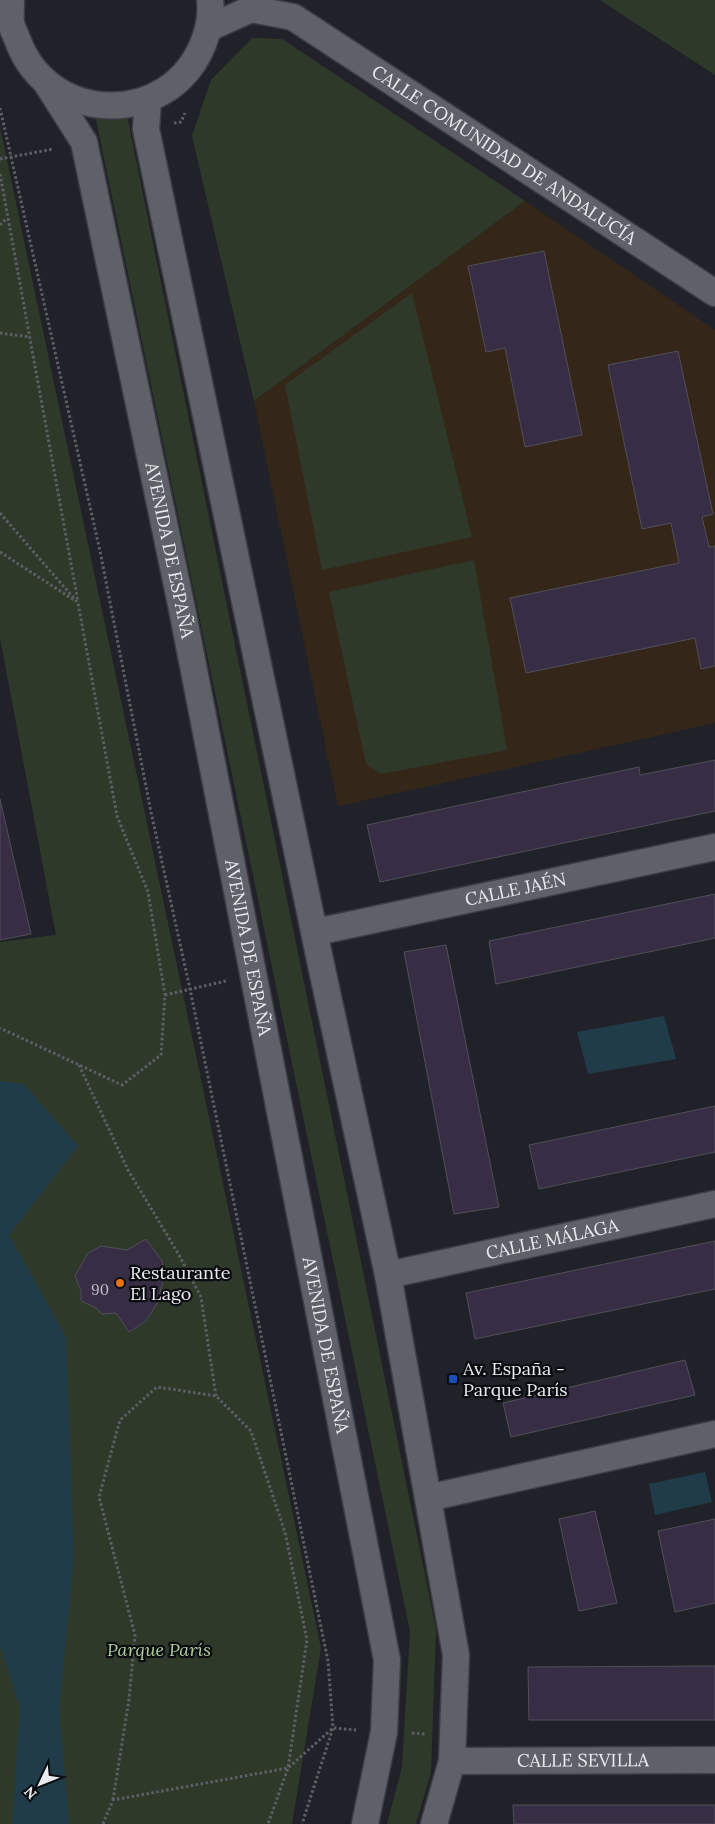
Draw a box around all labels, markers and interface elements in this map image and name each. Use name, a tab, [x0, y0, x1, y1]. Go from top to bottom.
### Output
street label: CALLE COMUNIDAD DE ANDALUCÍA	[368, 60, 642, 250]
street label: AVENIDA DE ESPAÑA	[140, 459, 200, 641]
street label: AVENIDA DE ESPAÑA	[220, 856, 277, 1039]
street label: CALLE JAÉN	[463, 867, 568, 911]
street label: CALLE MÁLAGA	[484, 1213, 621, 1264]
street label: AVENIDA DE ESPAÑA	[297, 1254, 355, 1436]
place label: Restaurante El Lago	[130, 1261, 231, 1305]
marker: Restaurante El Lago	[114, 1277, 126, 1289]
house number: 90	[91, 1280, 109, 1299]
place label: Av. España - Parque París	[462, 1357, 568, 1401]
marker: Av. España - Parque París	[447, 1373, 459, 1385]
park label: Parque París	[107, 1638, 211, 1661]
street label: CALLE SEVILLA	[517, 1748, 650, 1772]
north arrow	[15, 1759, 65, 1809]
text: N	[20, 1783, 41, 1803]

